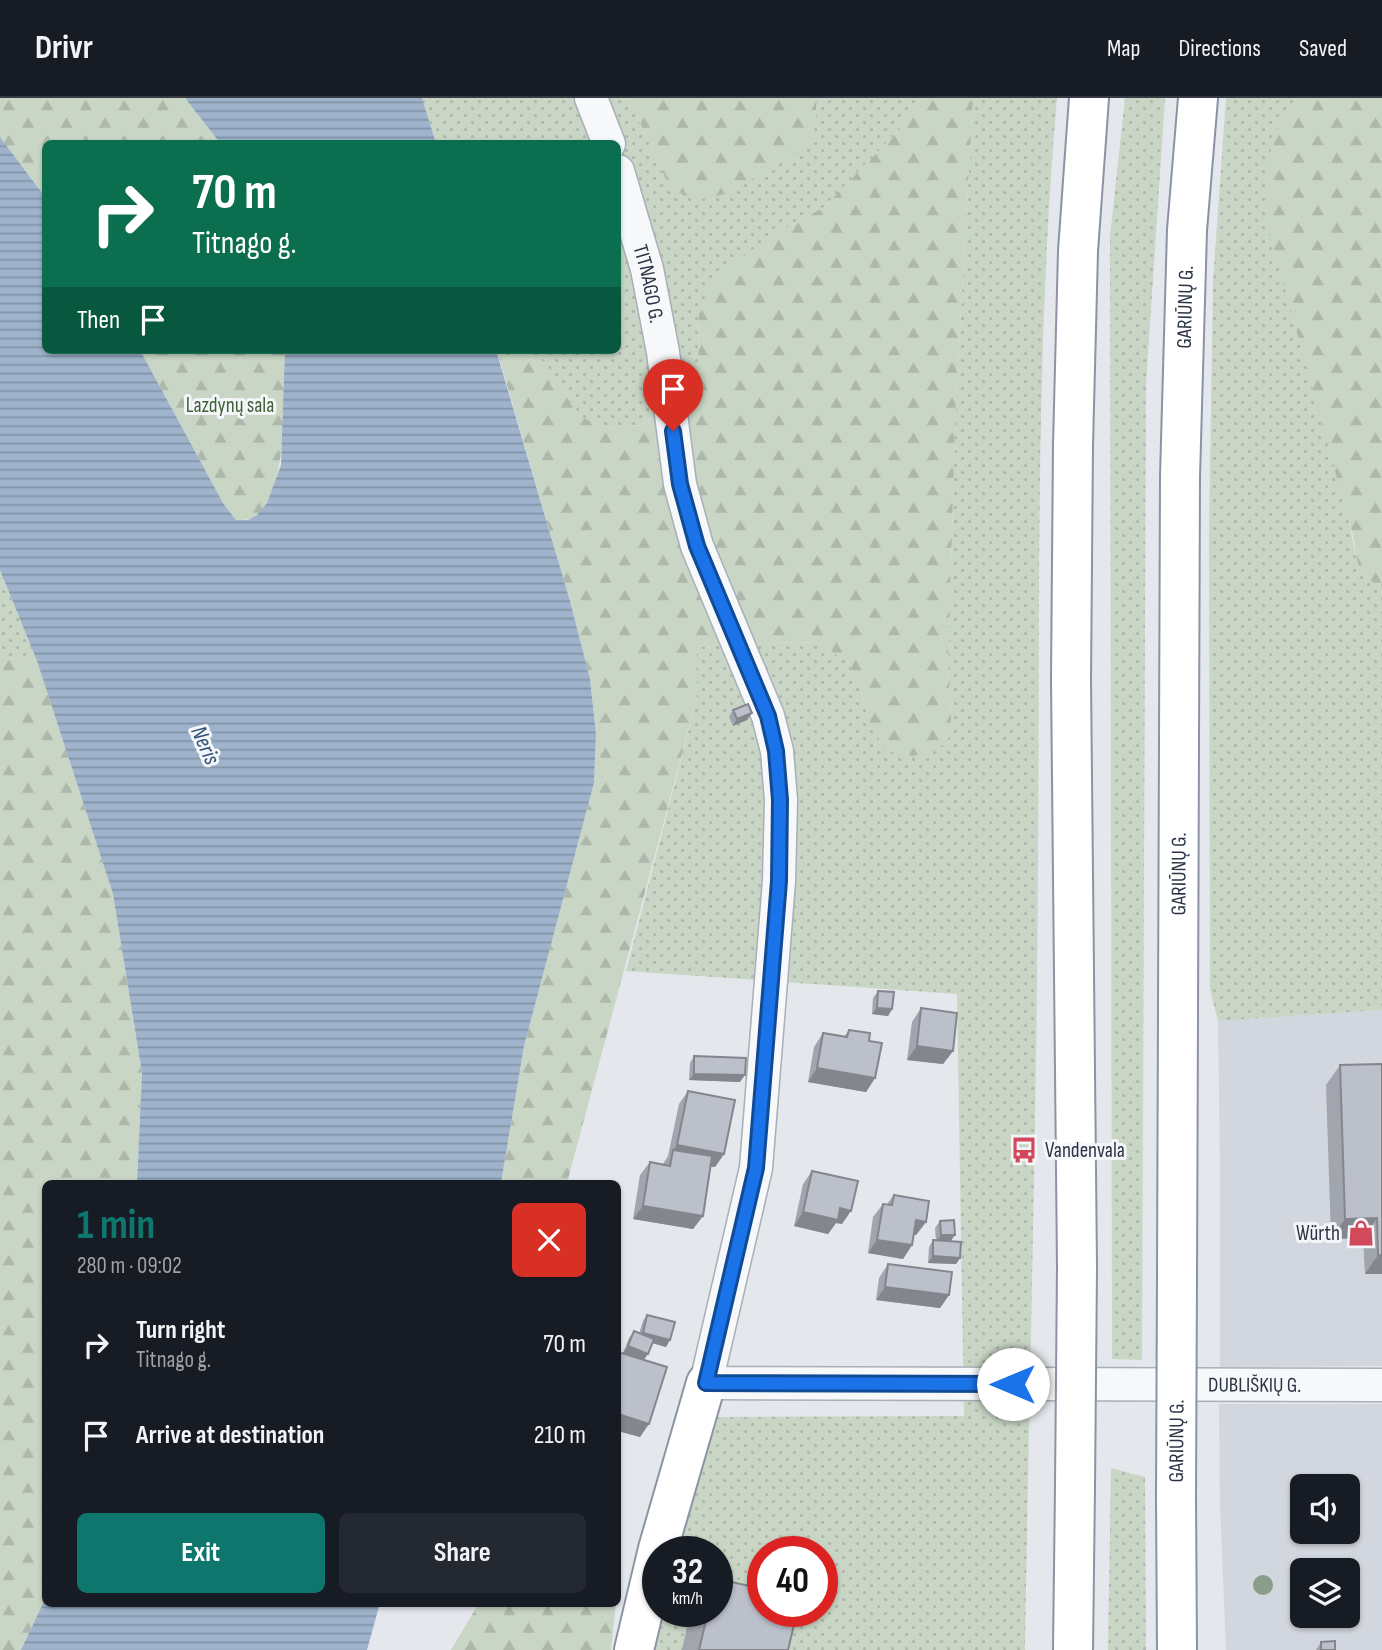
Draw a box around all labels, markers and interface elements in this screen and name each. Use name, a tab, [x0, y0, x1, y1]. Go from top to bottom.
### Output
text: Drivr	[35, 28, 93, 68]
text: Map	[1107, 34, 1140, 63]
text: Directions	[1178, 34, 1261, 63]
text: Saved	[1299, 34, 1347, 63]
text: 70 m	[192, 164, 277, 223]
icon: right	[77, 168, 168, 259]
text: Titnago g.	[192, 224, 297, 263]
street label: TITNAGO G.	[627, 242, 669, 325]
street label: GARIŪNŲ G.	[1172, 265, 1199, 349]
icon: arrive	[134, 301, 172, 339]
text: Then	[77, 305, 120, 336]
pin	[643, 359, 703, 431]
icon: arrive	[654, 370, 692, 408]
park label: Lazdynų sala	[186, 393, 274, 418]
water label: Neris	[184, 722, 226, 769]
street label: GARIŪNŲ G.	[1166, 833, 1192, 915]
bus stop icon: Vandenvala	[1009, 1135, 1039, 1165]
place label: Vandenvala	[1045, 1138, 1125, 1163]
text: 1 min	[77, 1200, 155, 1251]
button: close	[512, 1203, 586, 1277]
shop icon: Würth	[1346, 1218, 1376, 1248]
place label: Würth	[1296, 1221, 1340, 1246]
text: 280 m · 09:02	[77, 1252, 182, 1280]
text: Turn right	[136, 1315, 225, 1346]
icon: right	[77, 1326, 115, 1364]
text: 70 m	[543, 1329, 586, 1360]
text: Titnago g.	[136, 1346, 211, 1374]
position arrow	[976, 1347, 1050, 1421]
street label: DUBLIŠKIŲ G.	[1208, 1372, 1301, 1398]
street label: GARIŪNŲ G.	[1164, 1400, 1189, 1482]
icon: arrive	[77, 1417, 115, 1455]
text: Arrive at destination	[136, 1420, 324, 1451]
text: 210 m	[534, 1420, 586, 1451]
map controls	[1290, 1474, 1360, 1628]
button: sound	[1290, 1474, 1360, 1544]
button: Exit	[77, 1513, 325, 1593]
button: Share	[339, 1513, 586, 1593]
speed limit sign: 40	[747, 1536, 838, 1627]
text: 32	[672, 1551, 703, 1594]
button: layers	[1290, 1558, 1360, 1628]
text: km/h	[672, 1588, 703, 1609]

